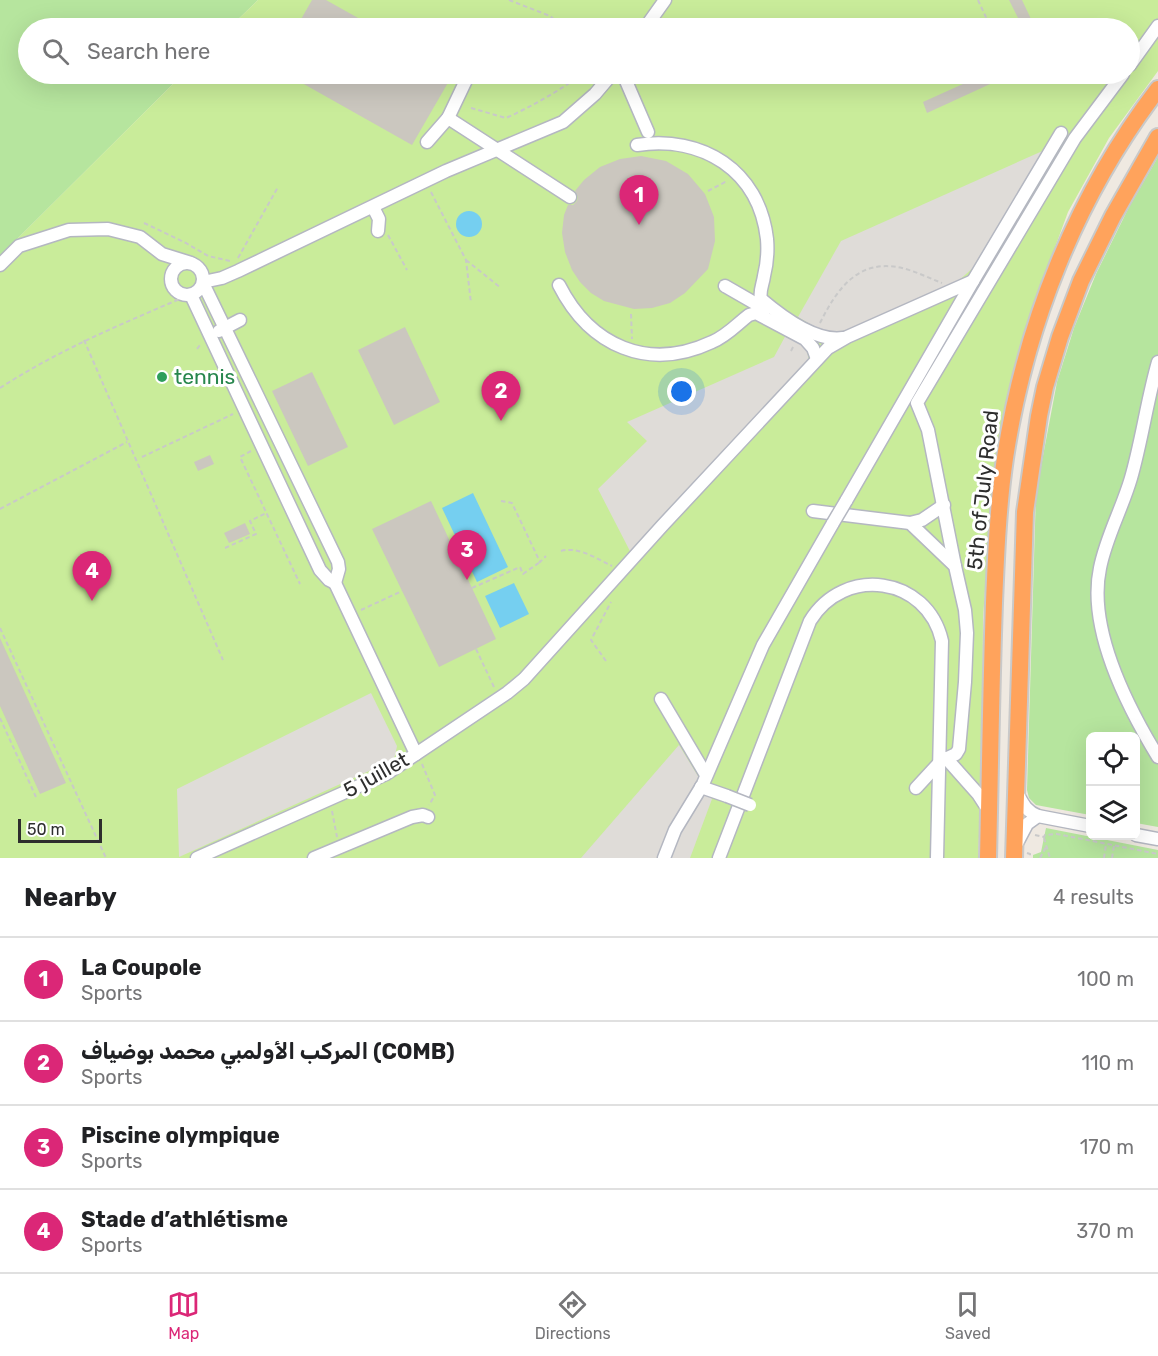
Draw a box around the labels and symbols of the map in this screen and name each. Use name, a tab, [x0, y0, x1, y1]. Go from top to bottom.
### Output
pin: 1	[620, 176, 658, 225]
place label: tennis	[174, 364, 235, 389]
marker: tennis	[155, 370, 169, 384]
pin: 2	[482, 372, 520, 421]
your location	[667, 377, 696, 406]
street label: 5th of July Road	[962, 409, 1003, 571]
pin: 3	[448, 530, 486, 580]
pin: 4	[72, 552, 112, 601]
street label: 5 juillet	[339, 746, 413, 803]
scale bar	[18, 816, 102, 844]

